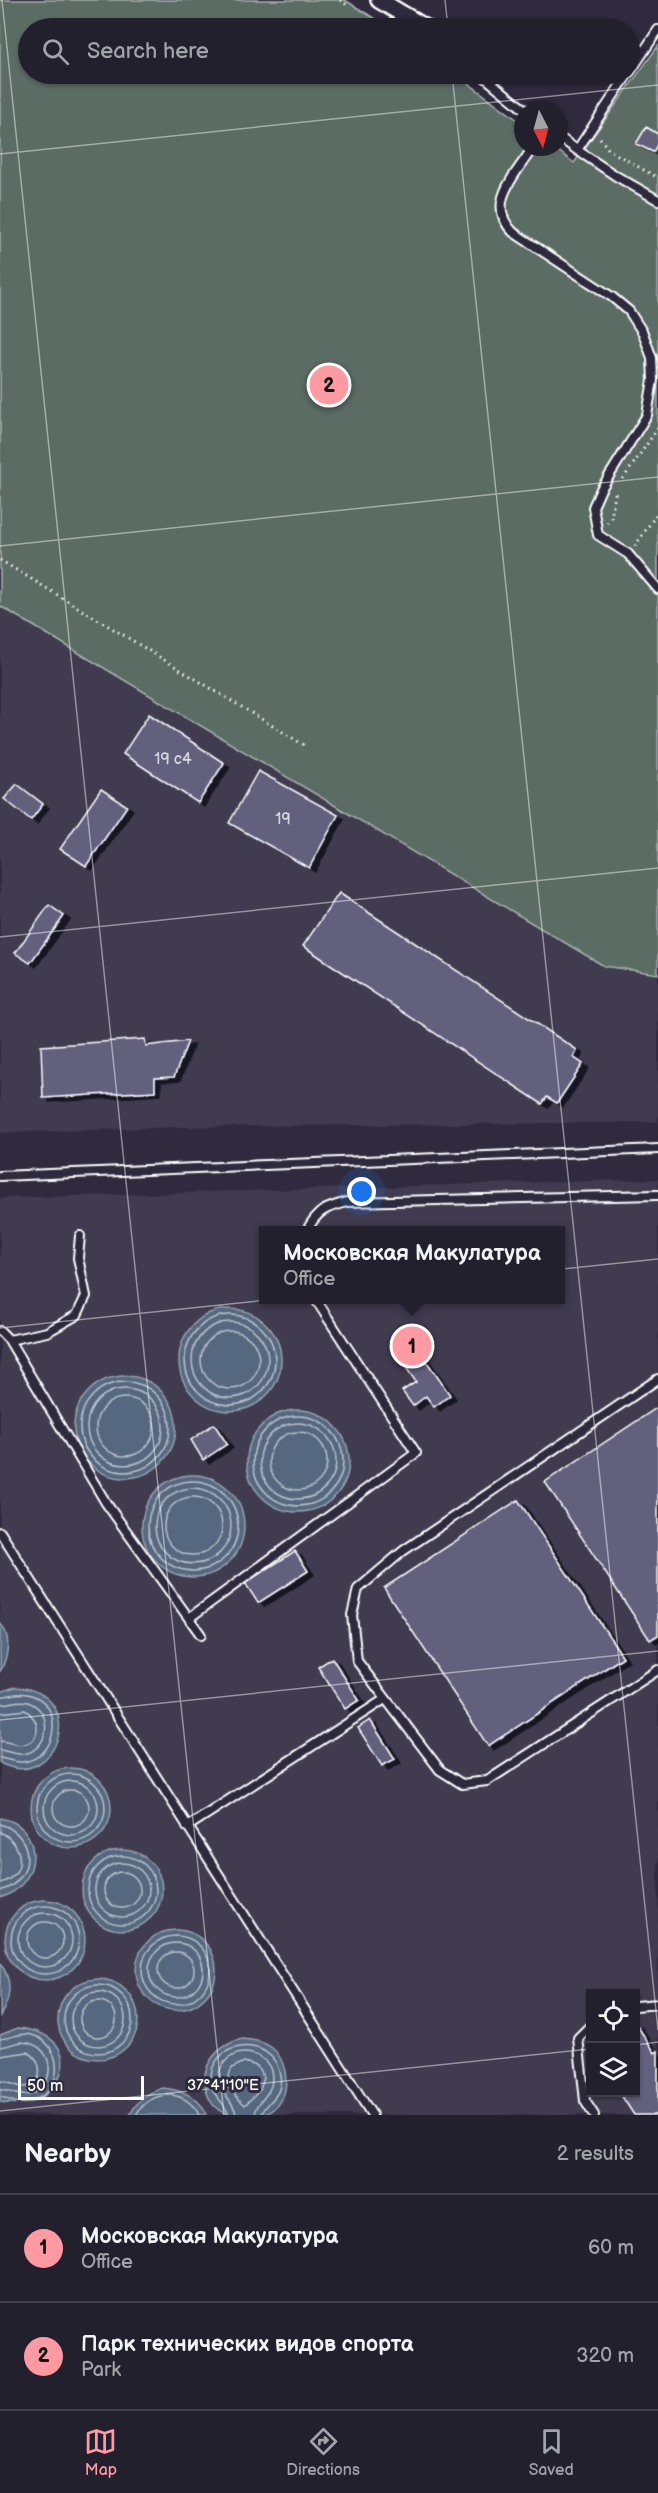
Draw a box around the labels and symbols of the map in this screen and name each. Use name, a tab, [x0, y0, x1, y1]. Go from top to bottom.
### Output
north arrow	[514, 102, 568, 156]
pin: 2	[310, 362, 348, 408]
house number: 19 с4	[154, 750, 192, 769]
house number: 19	[275, 810, 291, 829]
your location	[347, 1177, 376, 1206]
pin: 1	[392, 1324, 432, 1368]
scale bar	[18, 2073, 144, 2100]
text: 37°41'10"E	[187, 2076, 259, 2095]

